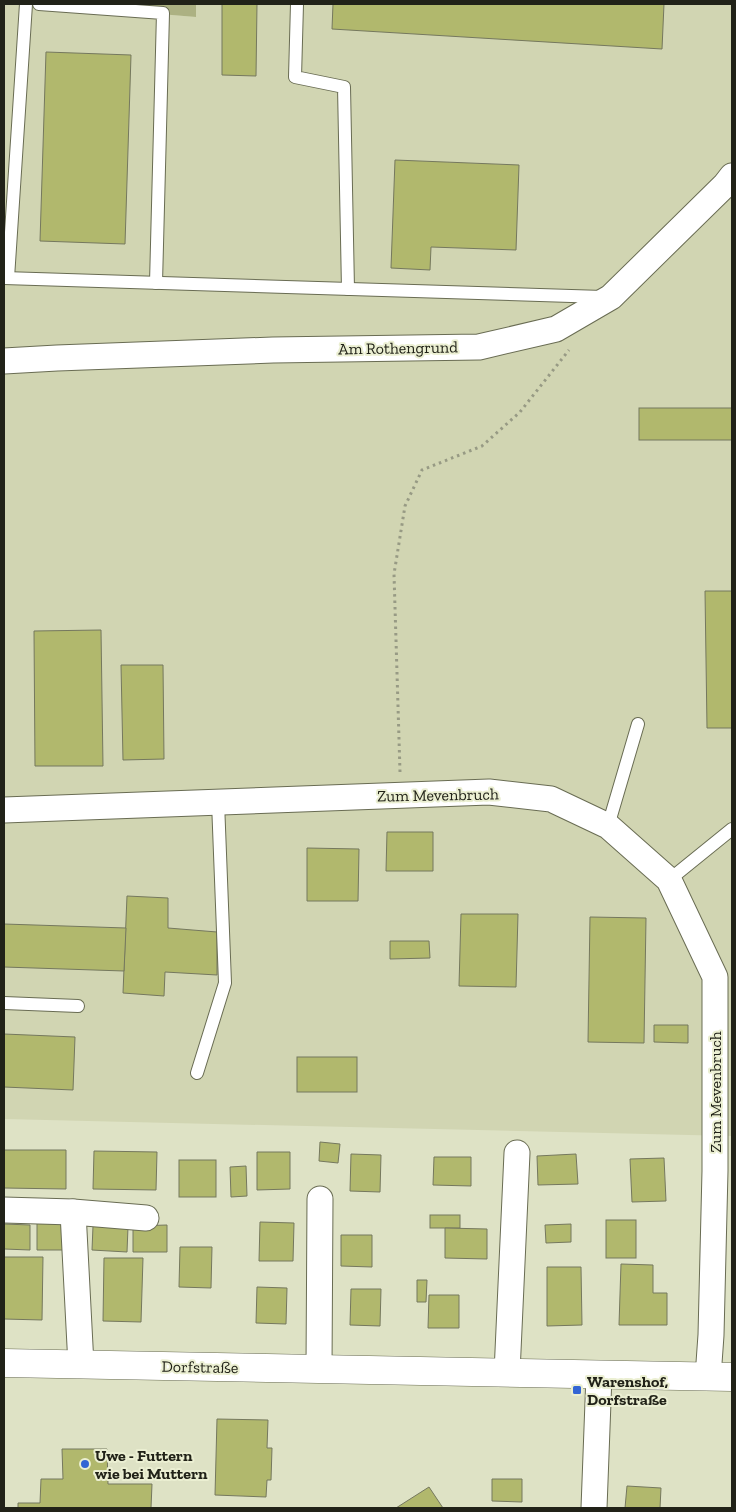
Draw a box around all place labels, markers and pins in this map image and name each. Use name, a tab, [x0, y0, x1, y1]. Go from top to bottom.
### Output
place label: Warenshof, Dorfstraße	[587, 1372, 669, 1409]
marker: Warenshof, Dorfstraße	[571, 1384, 583, 1396]
place label: Uwe - Futtern wie bei Muttern	[95, 1446, 208, 1483]
marker: Uwe - Futtern wie bei Muttern	[79, 1458, 91, 1470]

